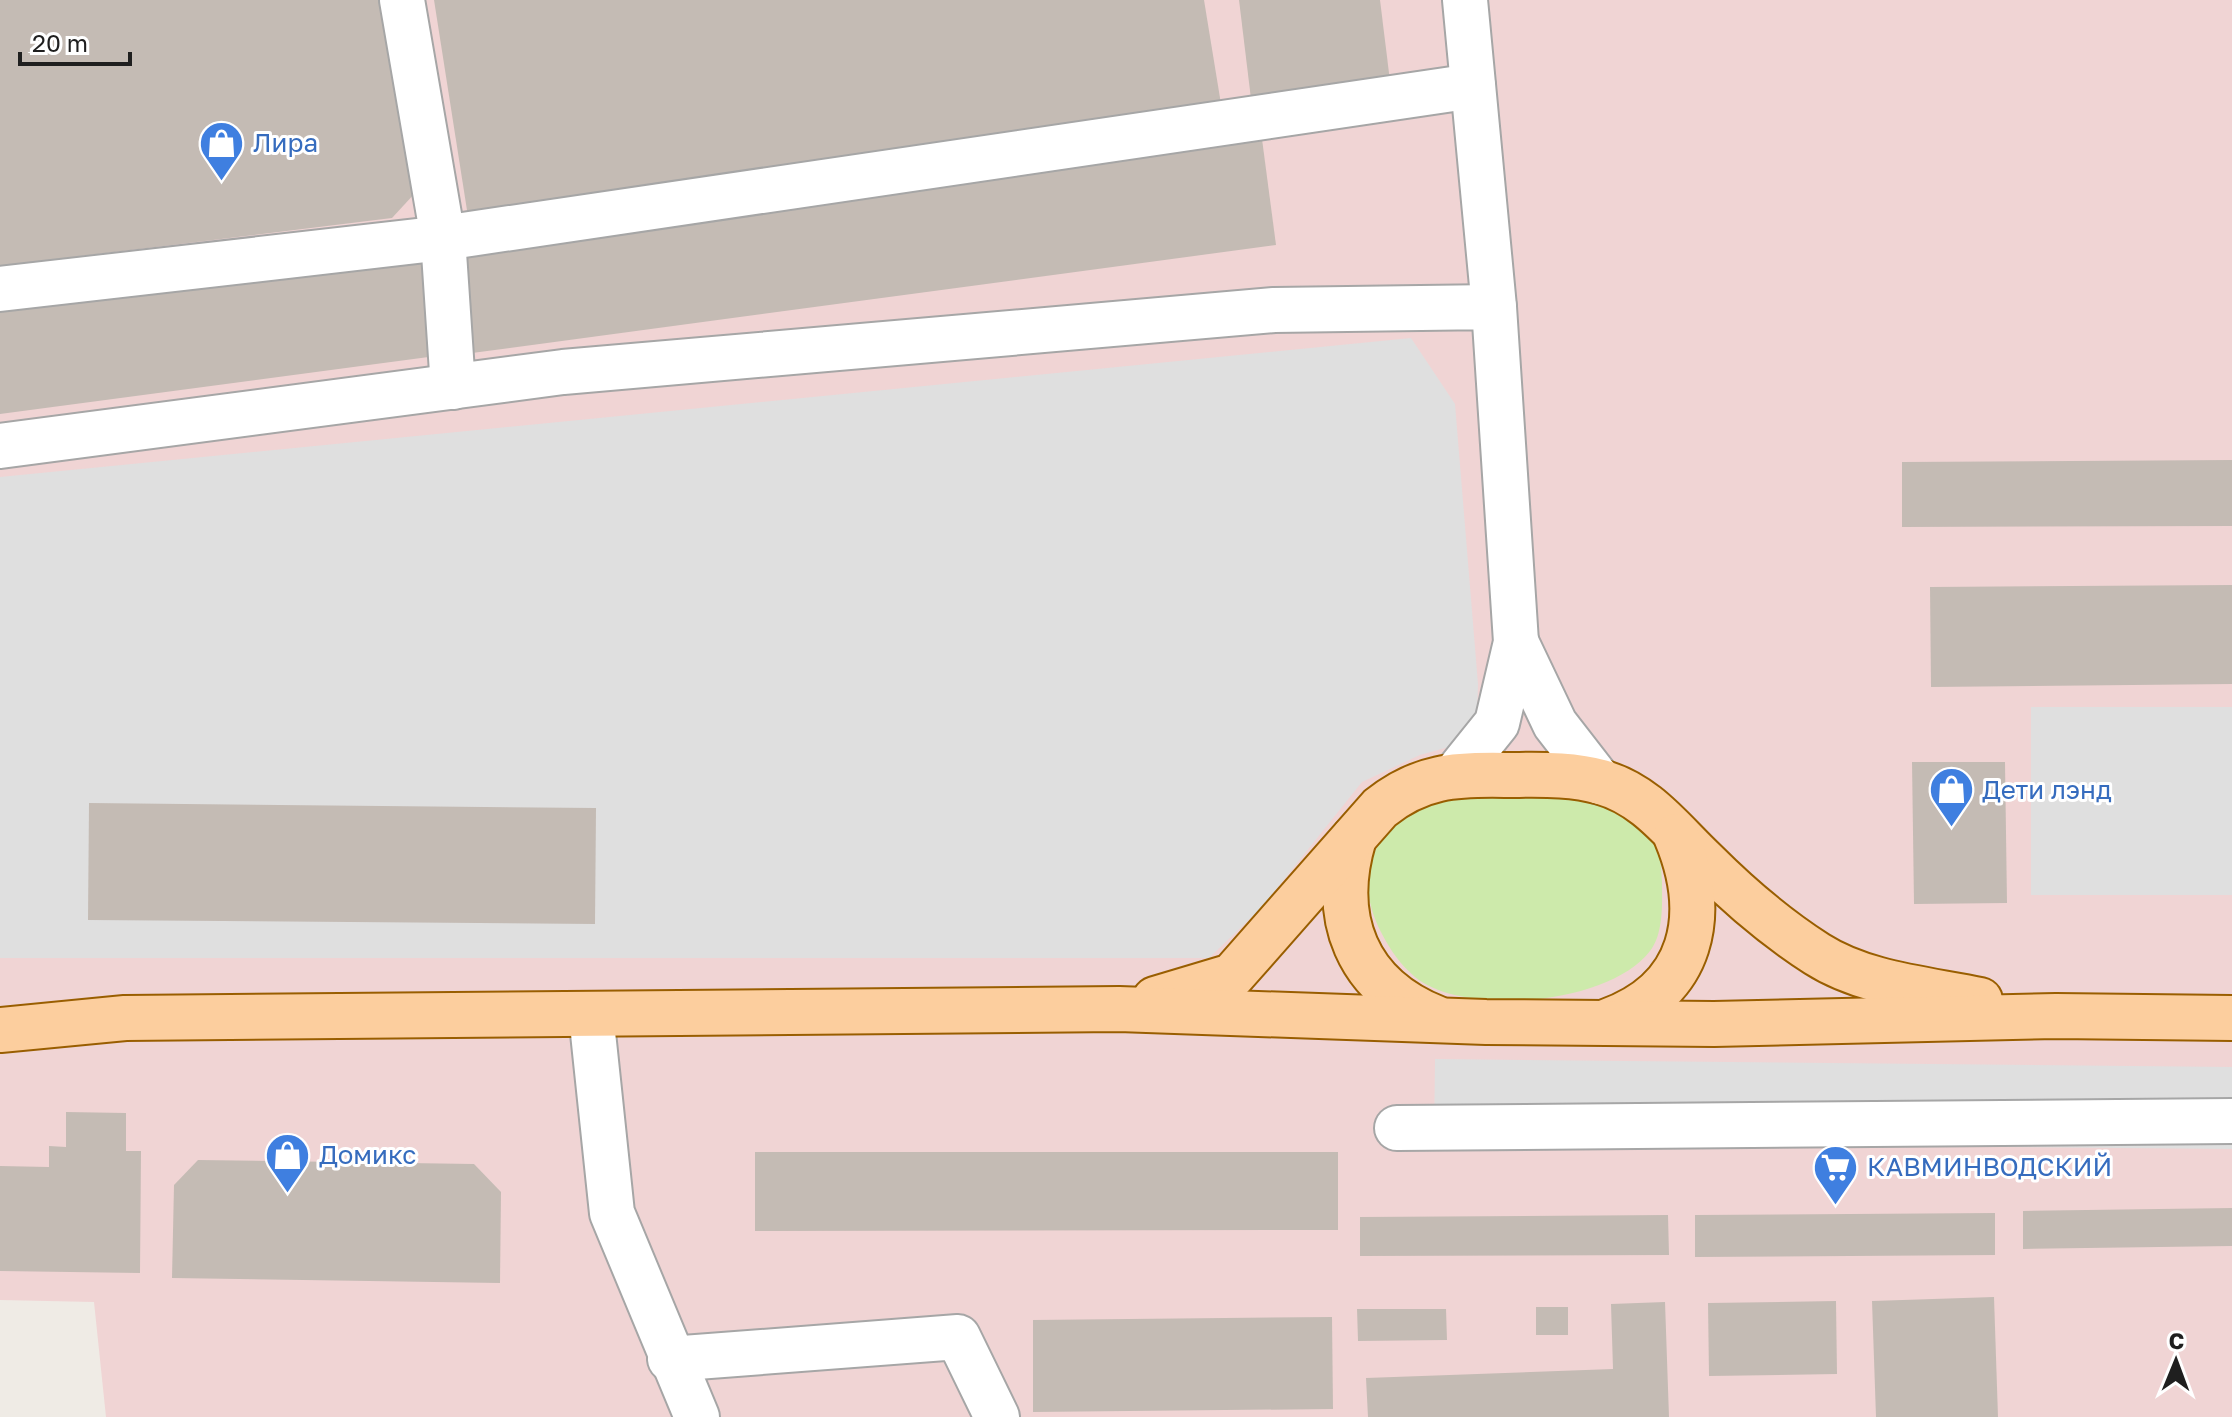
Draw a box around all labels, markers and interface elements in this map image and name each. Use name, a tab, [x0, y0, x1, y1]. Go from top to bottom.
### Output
scale bar	[20, 16, 130, 66]
text: 20 m	[32, 28, 88, 57]
shop icon: Лира	[198, 119, 246, 182]
place label: Лира	[253, 127, 318, 158]
shop icon: Дети лэнд	[1927, 766, 1975, 829]
place label: Дети лэнд	[1982, 774, 2112, 805]
shop icon: Домикс	[264, 1131, 312, 1194]
place label: Домикс	[319, 1139, 417, 1170]
supermarket icon: КАВМИНВОДСКИЙ	[1812, 1143, 1860, 1206]
place label: КАВМИНВОДСКИЙ	[1867, 1151, 2112, 1182]
north arrow	[2136, 1321, 2216, 1401]
text: С	[2168, 1327, 2184, 1354]

